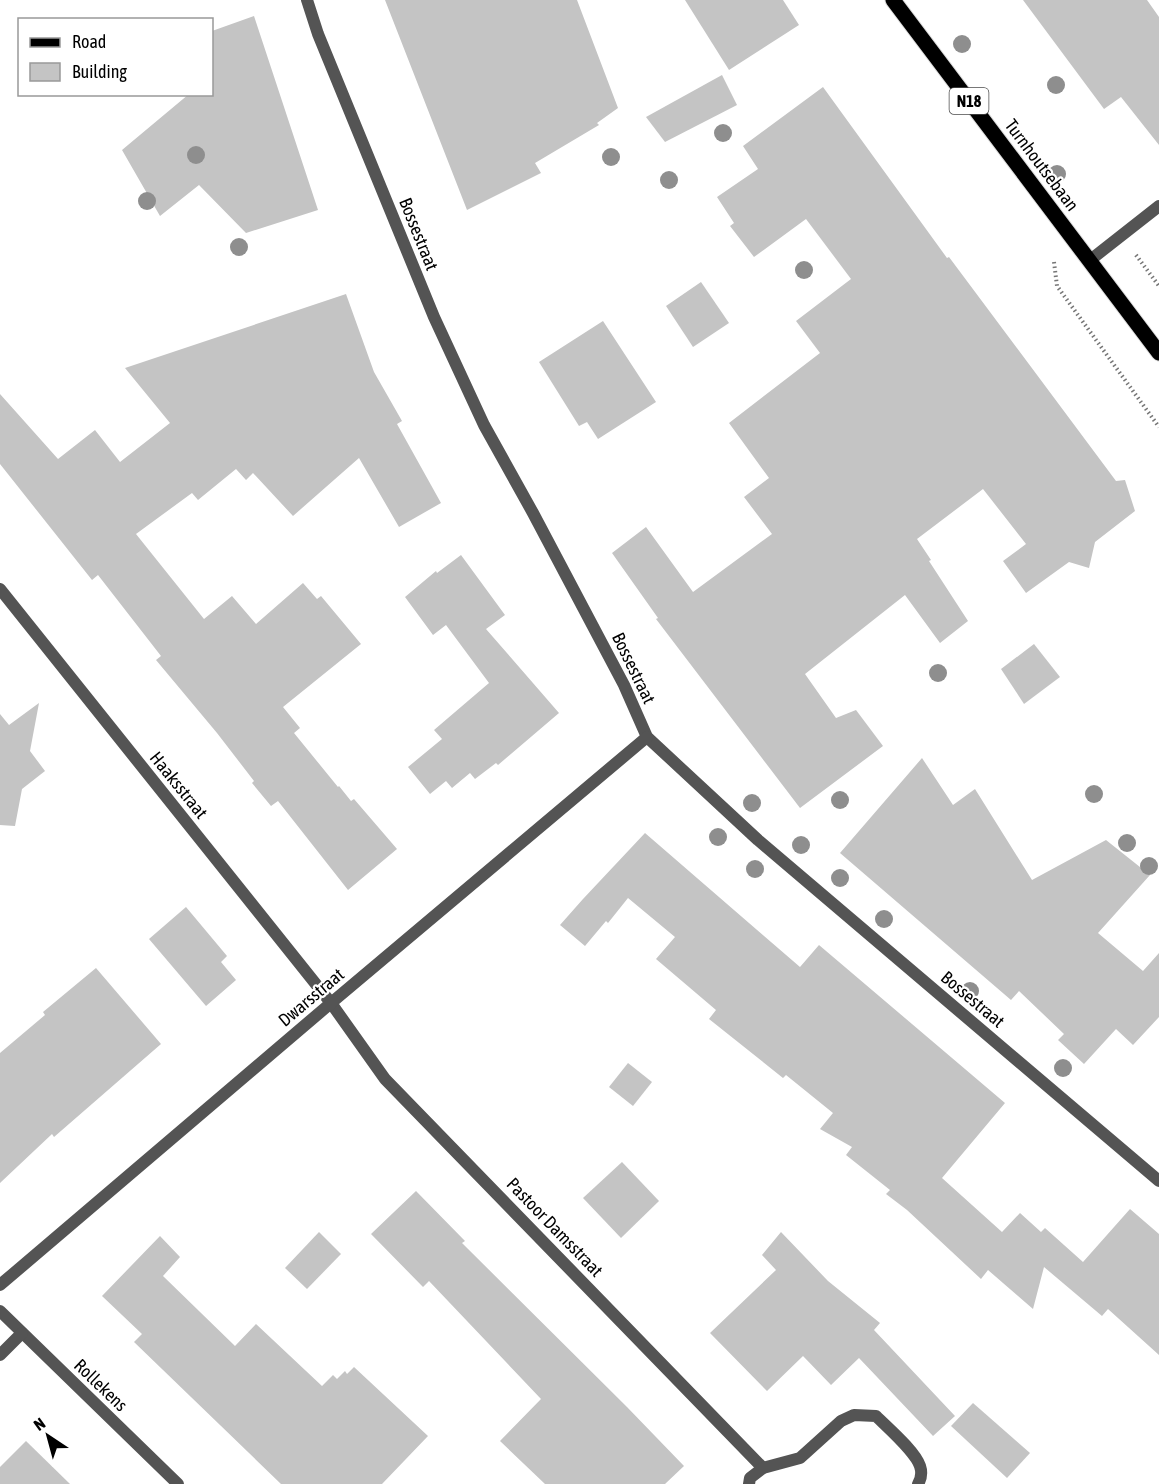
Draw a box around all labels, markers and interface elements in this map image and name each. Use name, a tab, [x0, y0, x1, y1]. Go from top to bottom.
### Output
legend	[18, 18, 213, 96]
text: Road	[72, 31, 106, 52]
text: Building	[72, 61, 127, 82]
road number: N18	[950, 88, 988, 114]
street label: Turnhoutsebaan	[1001, 115, 1083, 215]
street label: Bossestraat	[395, 195, 443, 273]
street label: Bossestraat	[608, 629, 660, 707]
street label: Haaksstraat	[146, 747, 212, 823]
street label: Dwarsstraat	[274, 964, 348, 1030]
street label: Bossestraat	[937, 966, 1009, 1032]
street label: Pastoor Damsstraat	[503, 1173, 607, 1281]
street label: Rollekens	[70, 1355, 132, 1415]
north arrow	[18, 1406, 78, 1466]
text: N	[30, 1414, 48, 1434]

